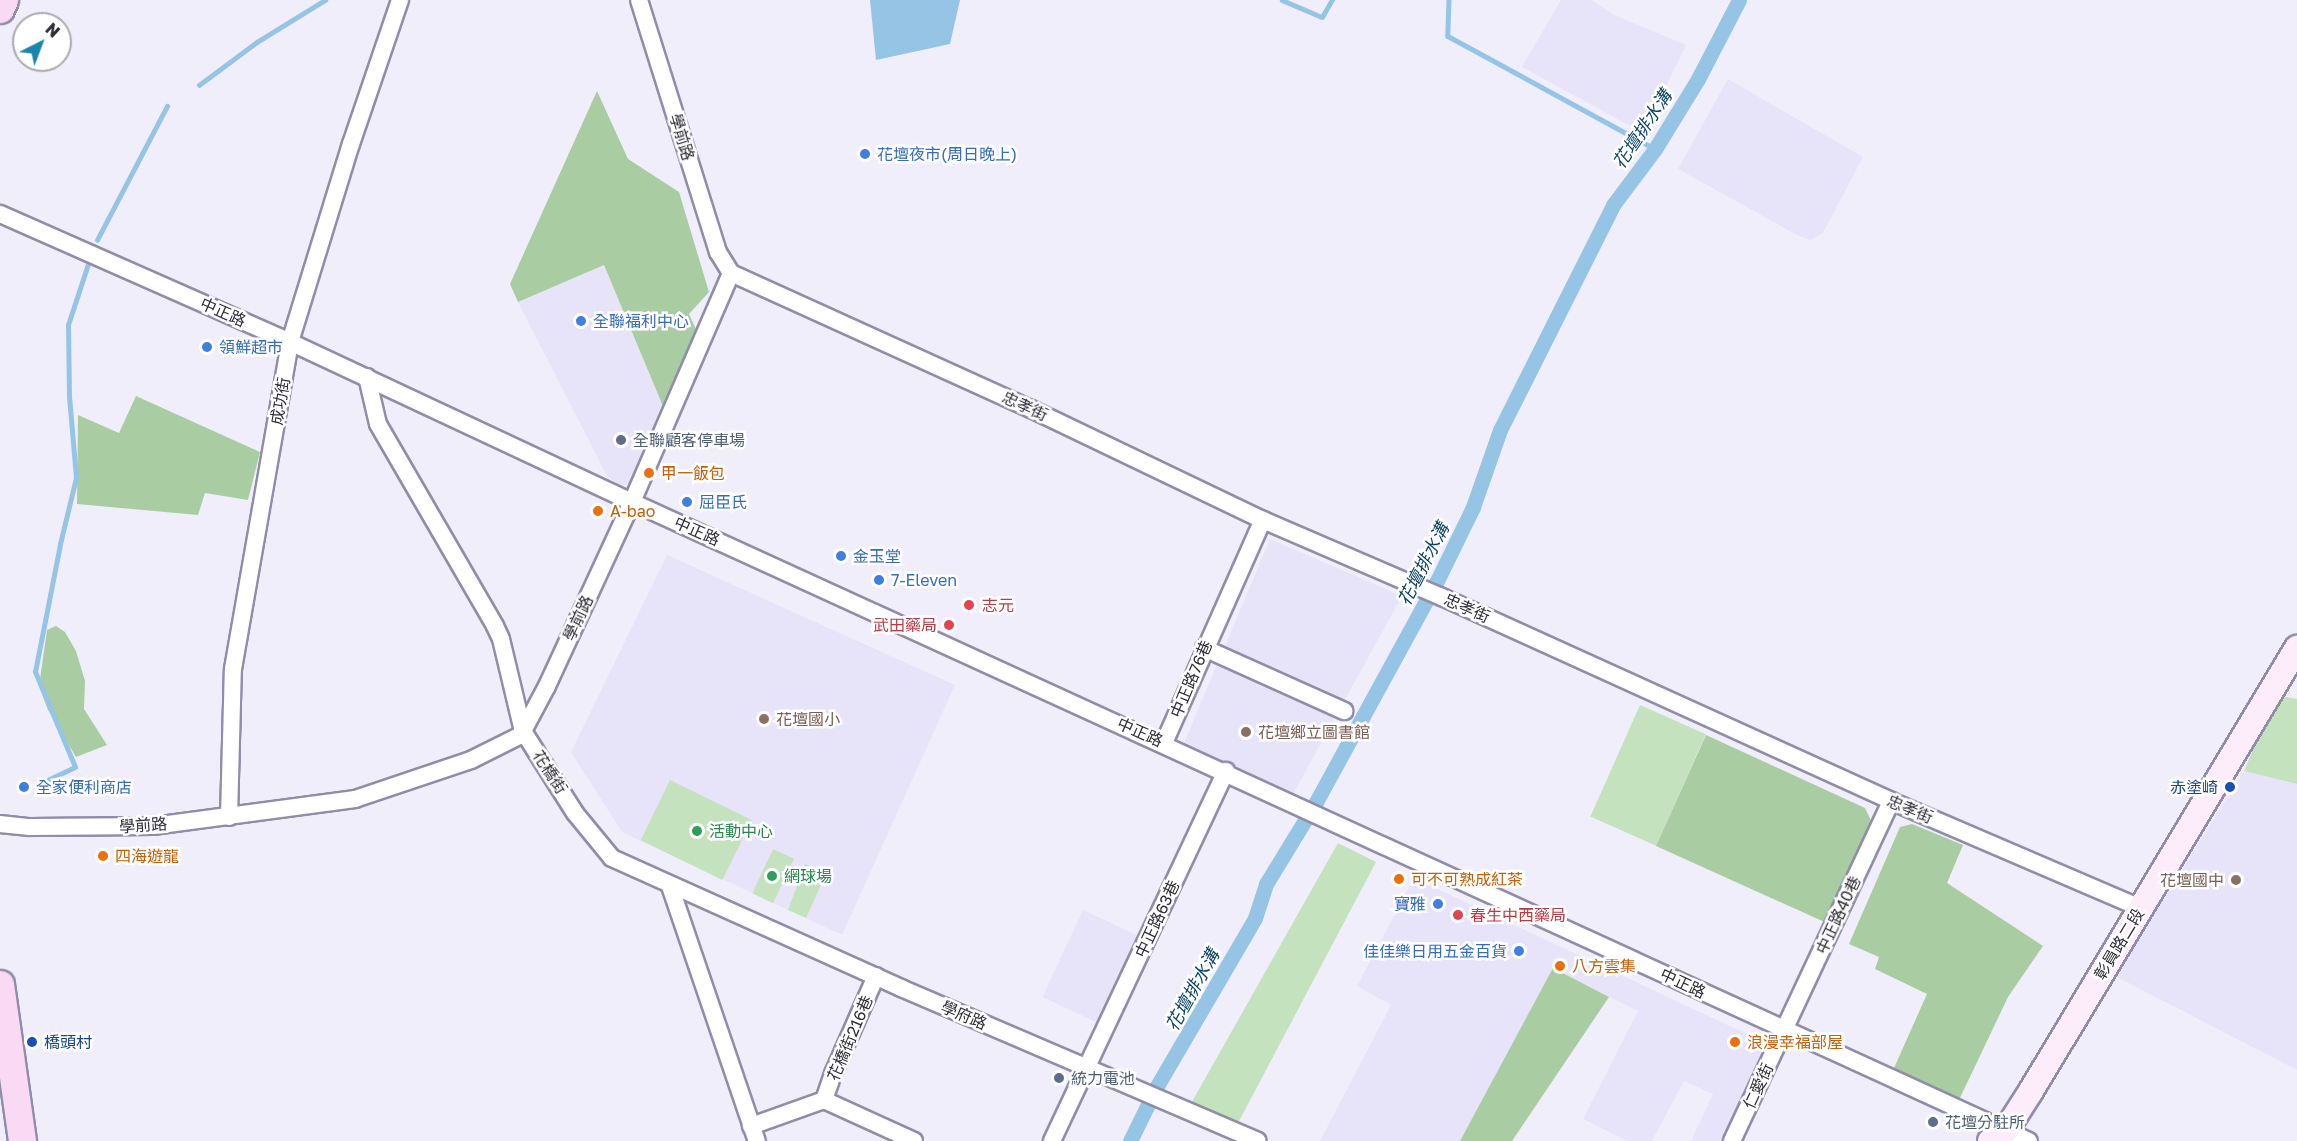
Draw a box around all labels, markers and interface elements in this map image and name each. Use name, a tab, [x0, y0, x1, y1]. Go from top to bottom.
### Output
north arrow	[12, 12, 72, 72]
text: N	[41, 19, 64, 42]
water label: 花壇排水溝	[1608, 86, 1676, 172]
street label: 學前路	[666, 111, 698, 163]
place label: 花壇夜市(周日晚上)	[877, 144, 1017, 164]
marker: 花壇夜市(周日晚上)	[858, 147, 872, 161]
street label: 中正路	[197, 293, 249, 331]
place label: 全聯福利中心	[593, 311, 689, 331]
marker: 全聯福利中心	[574, 314, 588, 328]
place label: 領鮮超市	[219, 337, 283, 357]
marker: 領鮮超市	[200, 340, 214, 354]
street label: 成功街	[266, 376, 294, 426]
street label: 忠孝街	[999, 387, 1051, 425]
place label: 全聯顧客停車場	[633, 430, 745, 450]
marker: 全聯顧客停車場	[614, 433, 628, 447]
place label: 甲一飯包	[661, 463, 725, 483]
marker: 甲一飯包	[642, 466, 656, 480]
place label: 屈臣氏	[699, 492, 747, 512]
marker: 屈臣氏	[680, 495, 694, 509]
place label: A-bao	[610, 501, 655, 521]
marker: A-bao	[591, 504, 605, 518]
street label: 中正路	[671, 512, 723, 550]
water label: 花壇排水溝	[1393, 519, 1453, 609]
place label: 金玉堂	[853, 546, 901, 566]
marker: 金玉堂	[834, 549, 848, 563]
place label: 7-Eleven	[891, 570, 957, 590]
marker: 7-Eleven	[872, 573, 886, 587]
street label: 忠孝街	[1441, 589, 1493, 627]
street label: 學前路	[559, 592, 597, 644]
place label: 志元	[982, 595, 1014, 615]
marker: 志元	[960, 596, 978, 614]
place label: 武田藥局	[873, 615, 937, 635]
marker: 武田藥局	[942, 618, 956, 632]
street label: 中正路76巷	[1166, 637, 1216, 721]
place label: 花壇國小	[776, 709, 840, 729]
marker: 花壇國小	[757, 712, 771, 726]
street label: 中正路	[1114, 713, 1166, 751]
place label: 花壇鄉立圖書館	[1258, 722, 1370, 742]
marker: 花壇鄉立圖書館	[1239, 725, 1253, 739]
street label: 花橋街	[529, 747, 571, 797]
place label: 全家便利商店	[36, 777, 132, 797]
place label: 赤塗崎	[2170, 777, 2218, 797]
marker: 全家便利商店	[17, 780, 31, 794]
marker: 赤塗崎	[2223, 780, 2237, 794]
street label: 忠孝街	[1884, 791, 1936, 827]
street label: 學前路	[118, 814, 168, 836]
place label: 活動中心	[709, 821, 773, 841]
marker: 活動中心	[690, 824, 704, 838]
place label: 四海遊龍	[115, 846, 179, 866]
marker: 四海遊龍	[96, 849, 110, 863]
place label: 網球場	[784, 866, 832, 886]
marker: 網球場	[765, 869, 779, 883]
place label: 可不可熟成紅茶	[1411, 869, 1523, 889]
place label: 花壇國中	[2160, 870, 2224, 890]
marker: 可不可熟成紅茶	[1392, 872, 1406, 886]
street label: 中正路40巷	[1812, 873, 1864, 957]
marker: 花壇國中	[2229, 873, 2243, 887]
street label: 中正路63巷	[1131, 877, 1183, 961]
place label: 寶雅	[1394, 894, 1426, 914]
marker: 寶雅	[1431, 897, 1445, 911]
place label: 春生中西藥局	[1470, 905, 1566, 925]
street label: 彰員路二段	[2090, 905, 2148, 983]
marker: 春生中西藥局	[1451, 908, 1465, 922]
place label: 佳佳樂日用五金百貨	[1363, 941, 1507, 961]
marker: 佳佳樂日用五金百貨	[1512, 944, 1526, 958]
water label: 花壇排水溝	[1161, 945, 1223, 1035]
place label: 八方雲集	[1572, 956, 1636, 976]
marker: 八方雲集	[1553, 959, 1567, 973]
street label: 中正路	[1657, 964, 1709, 1002]
street label: 花橋街216巷	[823, 992, 877, 1084]
street label: 學府路	[938, 997, 990, 1033]
place label: 橋頭村	[44, 1032, 92, 1052]
place label: 浪漫幸福部屋	[1747, 1032, 1843, 1052]
marker: 橋頭村	[25, 1035, 39, 1049]
marker: 浪漫幸福部屋	[1728, 1035, 1742, 1049]
street label: 仁愛街	[1739, 1060, 1777, 1112]
place label: 統力電池	[1071, 1068, 1135, 1088]
marker: 統力電池	[1052, 1071, 1066, 1085]
place label: 花壇分駐所	[1945, 1112, 2025, 1132]
marker: 花壇分駐所	[1926, 1115, 1940, 1129]

